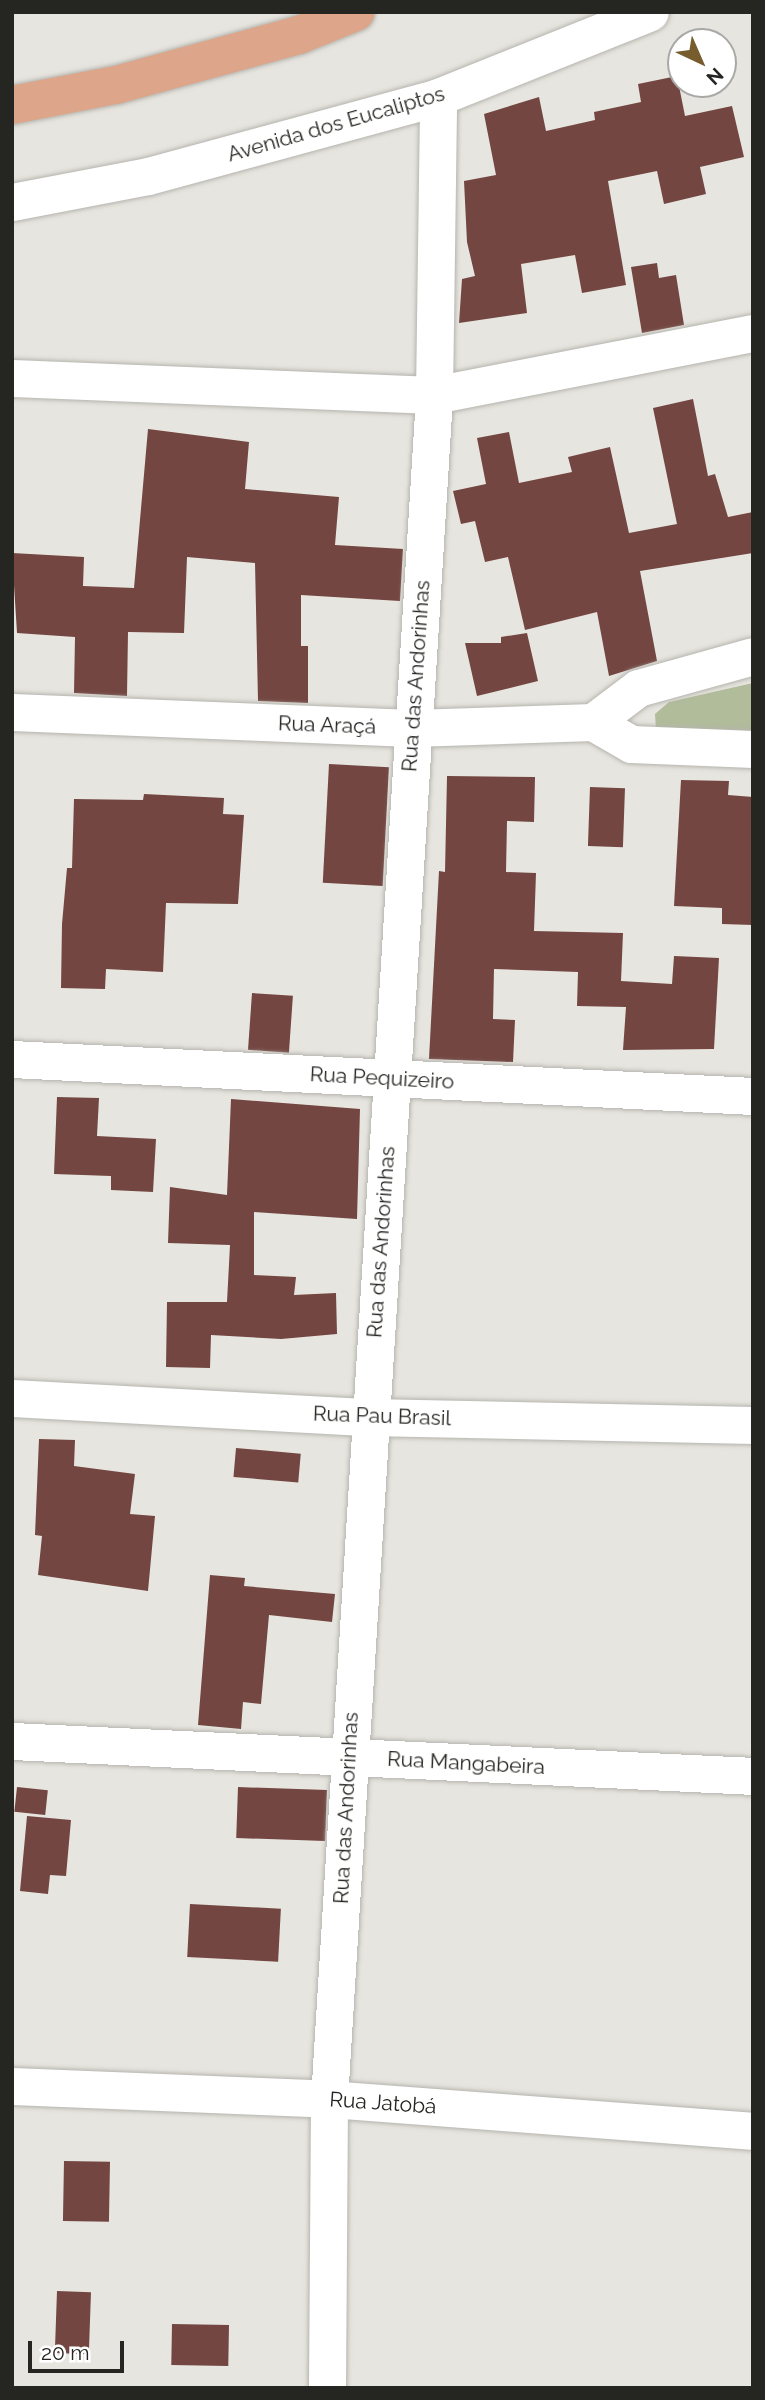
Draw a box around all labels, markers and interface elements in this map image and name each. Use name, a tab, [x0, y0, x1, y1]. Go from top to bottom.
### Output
north arrow	[667, 28, 737, 98]
text: N	[702, 64, 728, 90]
street label: Avenida dos Eucaliptos	[224, 81, 448, 167]
street label: Rua das Andorinhas	[397, 579, 435, 773]
street label: Rua Araçá	[277, 711, 377, 739]
street label: Rua Pequizeiro	[309, 1062, 455, 1094]
street label: Rua das Andorinhas	[362, 1145, 400, 1339]
street label: Rua Pau Brasil	[312, 1401, 452, 1431]
street label: Rua das Andorinhas	[328, 1711, 364, 1905]
street label: Rua Mangabeira	[387, 1746, 545, 1780]
street label: Rua Jatobá	[328, 2087, 438, 2119]
scale bar	[32, 2326, 128, 2370]
text: 20 m	[41, 2340, 89, 2365]

